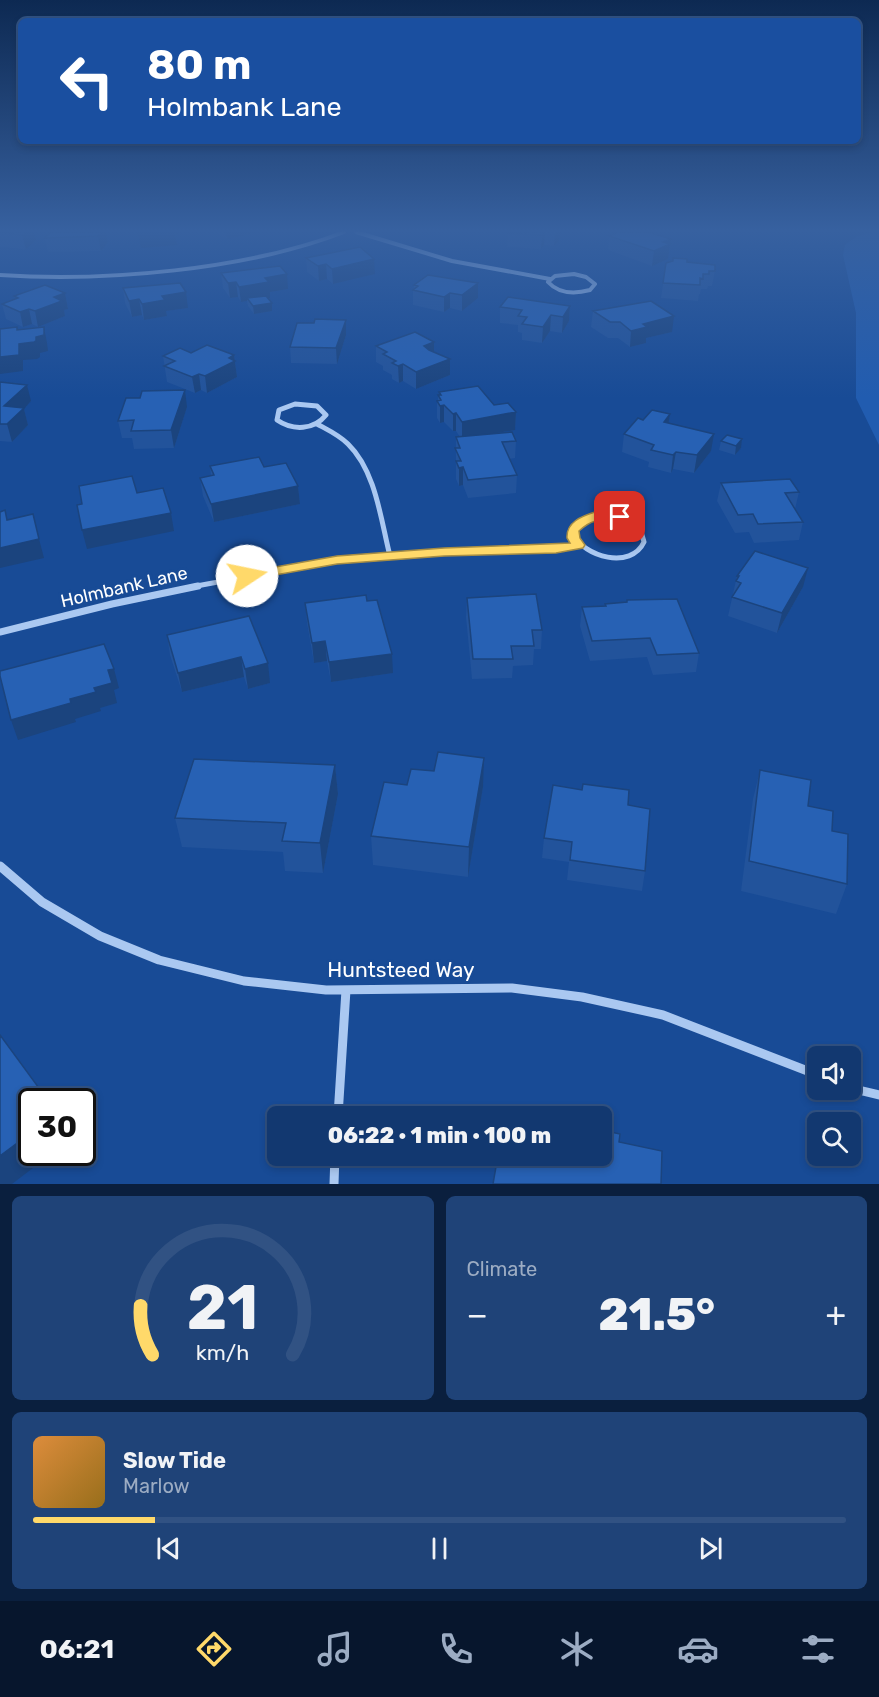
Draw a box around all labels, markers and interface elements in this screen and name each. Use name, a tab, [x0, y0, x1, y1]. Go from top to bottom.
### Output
text: 80 m	[147, 40, 251, 90]
icon: left	[48, 42, 126, 120]
text: Holmbank Lane	[147, 91, 342, 123]
pin	[594, 491, 645, 542]
icon: arrive	[603, 500, 636, 533]
position arrow	[215, 544, 279, 608]
street label: Holmbank Lane	[58, 562, 190, 612]
street label: Huntsteed Way	[327, 957, 475, 982]
map controls	[807, 1046, 861, 1166]
button: sound	[807, 1046, 861, 1100]
speed limit sign: 30	[18, 1088, 96, 1166]
button: search	[807, 1112, 861, 1166]
text: 06:22 · 1 min · 100 m	[328, 1122, 551, 1149]
text: Climate	[467, 1257, 537, 1281]
text: 21	[187, 1271, 259, 1345]
text: 21.5°	[598, 1288, 715, 1341]
text: −	[467, 1295, 488, 1334]
text: +	[825, 1295, 846, 1334]
text: km/h	[196, 1340, 250, 1365]
text: Slow Tide	[123, 1447, 226, 1474]
text: Marlow	[123, 1474, 190, 1498]
icon: previous	[152, 1532, 185, 1565]
icon: pause	[423, 1532, 456, 1565]
icon: next	[694, 1532, 727, 1565]
icon: directions	[193, 1628, 235, 1670]
icon: music	[314, 1628, 356, 1670]
icon: phone	[435, 1628, 477, 1670]
icon: climate	[556, 1628, 598, 1670]
icon: car	[677, 1628, 719, 1670]
icon: filters	[797, 1628, 839, 1670]
text: 06:21	[39, 1633, 114, 1665]

